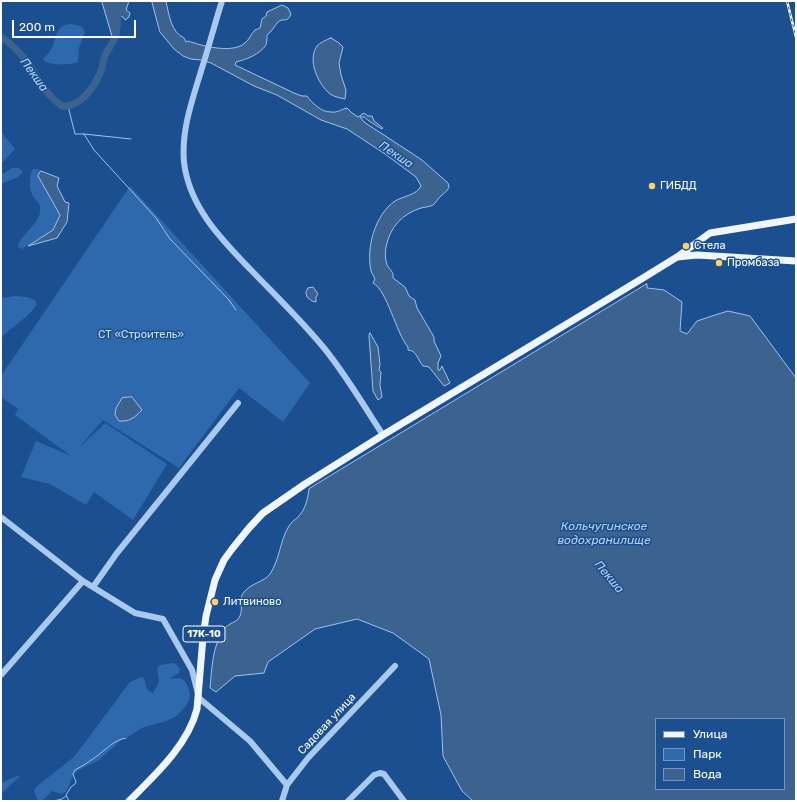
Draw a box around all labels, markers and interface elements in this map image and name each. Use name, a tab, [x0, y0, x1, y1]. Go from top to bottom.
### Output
scale bar	[14, 12, 138, 38]
text: 200 m	[19, 20, 55, 34]
water label: Пекша	[17, 55, 51, 95]
water label: Пекша	[376, 138, 416, 172]
place label: ГИБДД	[660, 179, 697, 193]
marker: ГИБДД	[647, 181, 657, 191]
place label: Стела	[694, 239, 726, 253]
marker: Стела	[681, 241, 691, 251]
place label: Промбаза	[727, 256, 779, 270]
marker: Промбаза	[714, 258, 724, 268]
park label: СТ «Строитель»	[98, 328, 184, 342]
water label: Кольчугинское водохранилище	[557, 520, 651, 548]
water label: Пекша	[591, 558, 627, 596]
place label: Литвиново	[223, 595, 281, 609]
marker: Литвиново	[210, 597, 220, 607]
road number: 17К-10	[183, 626, 225, 642]
street label: Садовая улица	[295, 691, 359, 757]
legend	[655, 718, 785, 790]
text: Улица	[693, 727, 727, 741]
text: Парк	[693, 747, 722, 761]
text: Вода	[693, 767, 722, 781]

